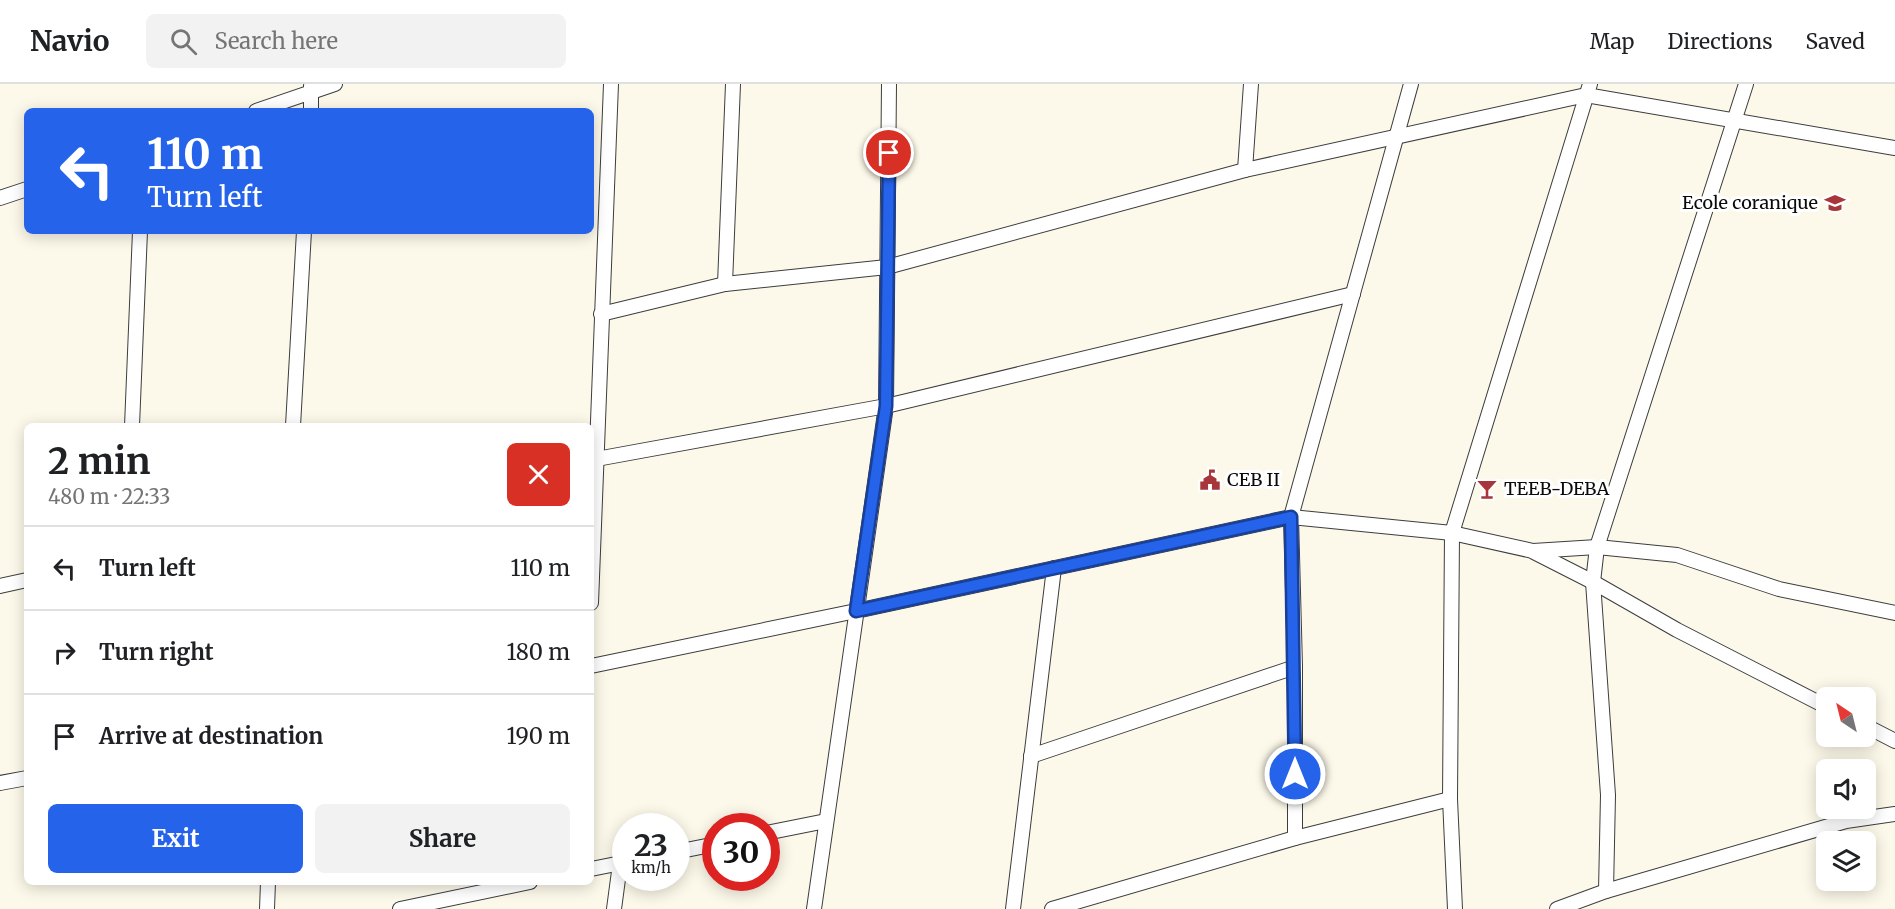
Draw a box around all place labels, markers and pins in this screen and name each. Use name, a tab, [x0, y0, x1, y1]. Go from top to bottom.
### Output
pin	[863, 127, 914, 178]
place label: Ecole coranique	[1682, 191, 1818, 214]
school or university icon: Ecole coranique	[1823, 191, 1847, 215]
public building icon: CEB II	[1198, 468, 1222, 492]
place label: CEB II	[1227, 468, 1280, 491]
bar icon: TEEB-DEBA	[1475, 477, 1499, 501]
place label: TEEB-DEBA	[1504, 477, 1609, 500]

